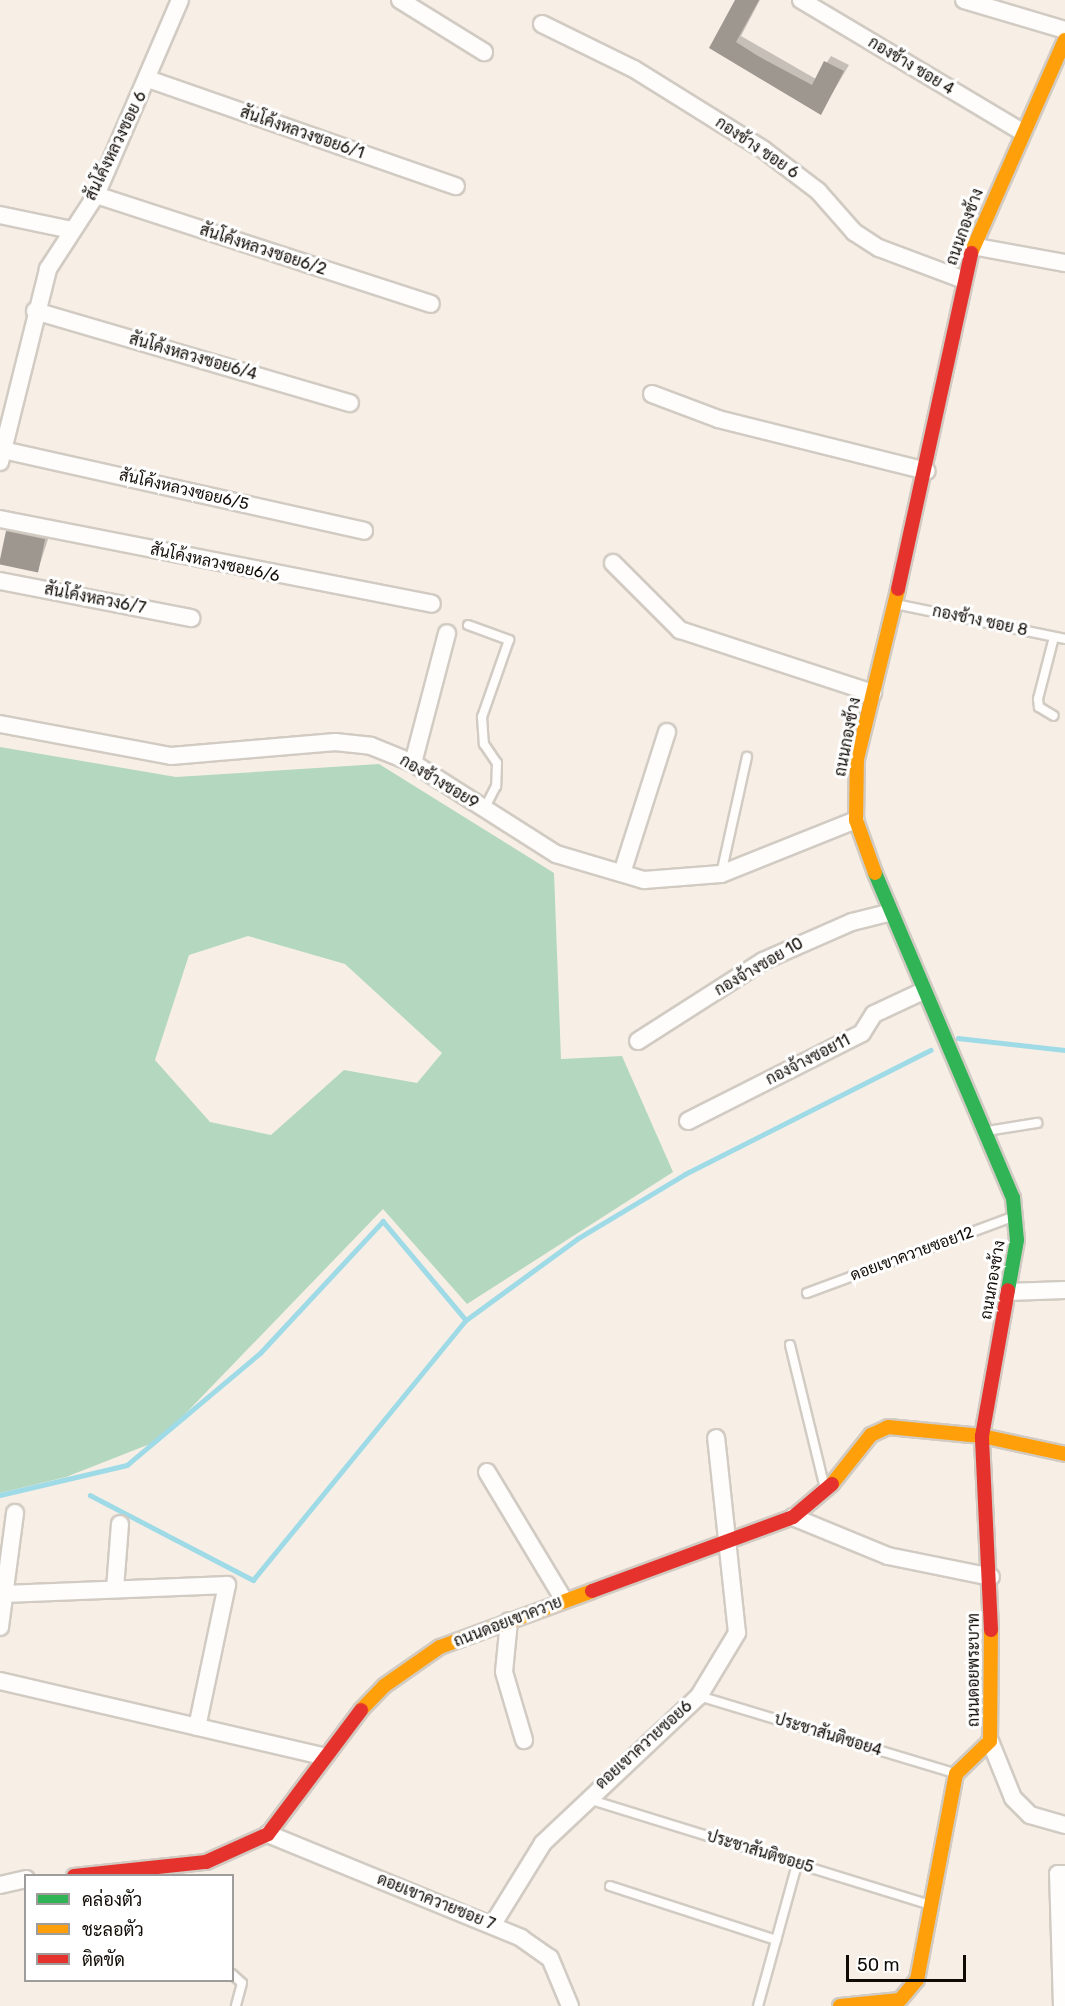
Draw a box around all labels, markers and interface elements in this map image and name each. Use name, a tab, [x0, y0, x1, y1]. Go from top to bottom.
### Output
street label: กองช้าง ซอย 4	[865, 33, 957, 99]
street label: สันโค้งหลวงซอย 6	[81, 88, 151, 204]
street label: สันโค้งหลวงซอย6/1	[237, 103, 367, 163]
street label: กองช้าง ซอย 6	[712, 113, 802, 183]
street label: ถนนกองช้าง	[942, 186, 988, 268]
street label: สันโค้งหลวงซอย6/2	[197, 220, 329, 280]
street label: สันโค้งหลวงซอย6/4	[127, 330, 259, 384]
street label: สันโค้งหลวงซอย6/5	[117, 466, 251, 514]
street label: สันโค้งหลวงซอย6/6	[149, 540, 281, 586]
street label: สันโค้งหลวง6/7	[43, 580, 147, 618]
street label: กองช้าง ซอย 8	[931, 602, 1029, 640]
street label: ถนนกองช้าง	[831, 696, 865, 778]
street label: กองช้างซอย9	[396, 751, 482, 813]
street label: กองจ้างซอย 10	[711, 934, 807, 1000]
street label: กองจ้างซอย11	[763, 1031, 853, 1089]
street label: ดอยเขาควายซอย12	[848, 1223, 976, 1285]
street label: ถนนกองช้าง	[977, 1239, 1009, 1321]
street label: ถนนดอยเขาควาย	[451, 1592, 565, 1652]
street label: ถนนดอยพระบาท	[964, 1613, 984, 1727]
street label: ดอยเขาควายซอย6	[592, 1697, 696, 1793]
street label: ประชาสันติซอย4	[772, 1709, 884, 1761]
street label: ประชาสันติซอย5	[704, 1827, 816, 1877]
street label: ดอยเขาควายซอย 7	[374, 1870, 498, 1934]
legend	[24, 1874, 234, 1982]
text: คล่องตัว	[82, 1889, 142, 1911]
text: ชะลอตัว	[82, 1919, 144, 1941]
scale bar	[849, 1943, 969, 1981]
text: ติดขัด	[82, 1949, 125, 1971]
text: 50 m	[857, 1954, 900, 1976]

